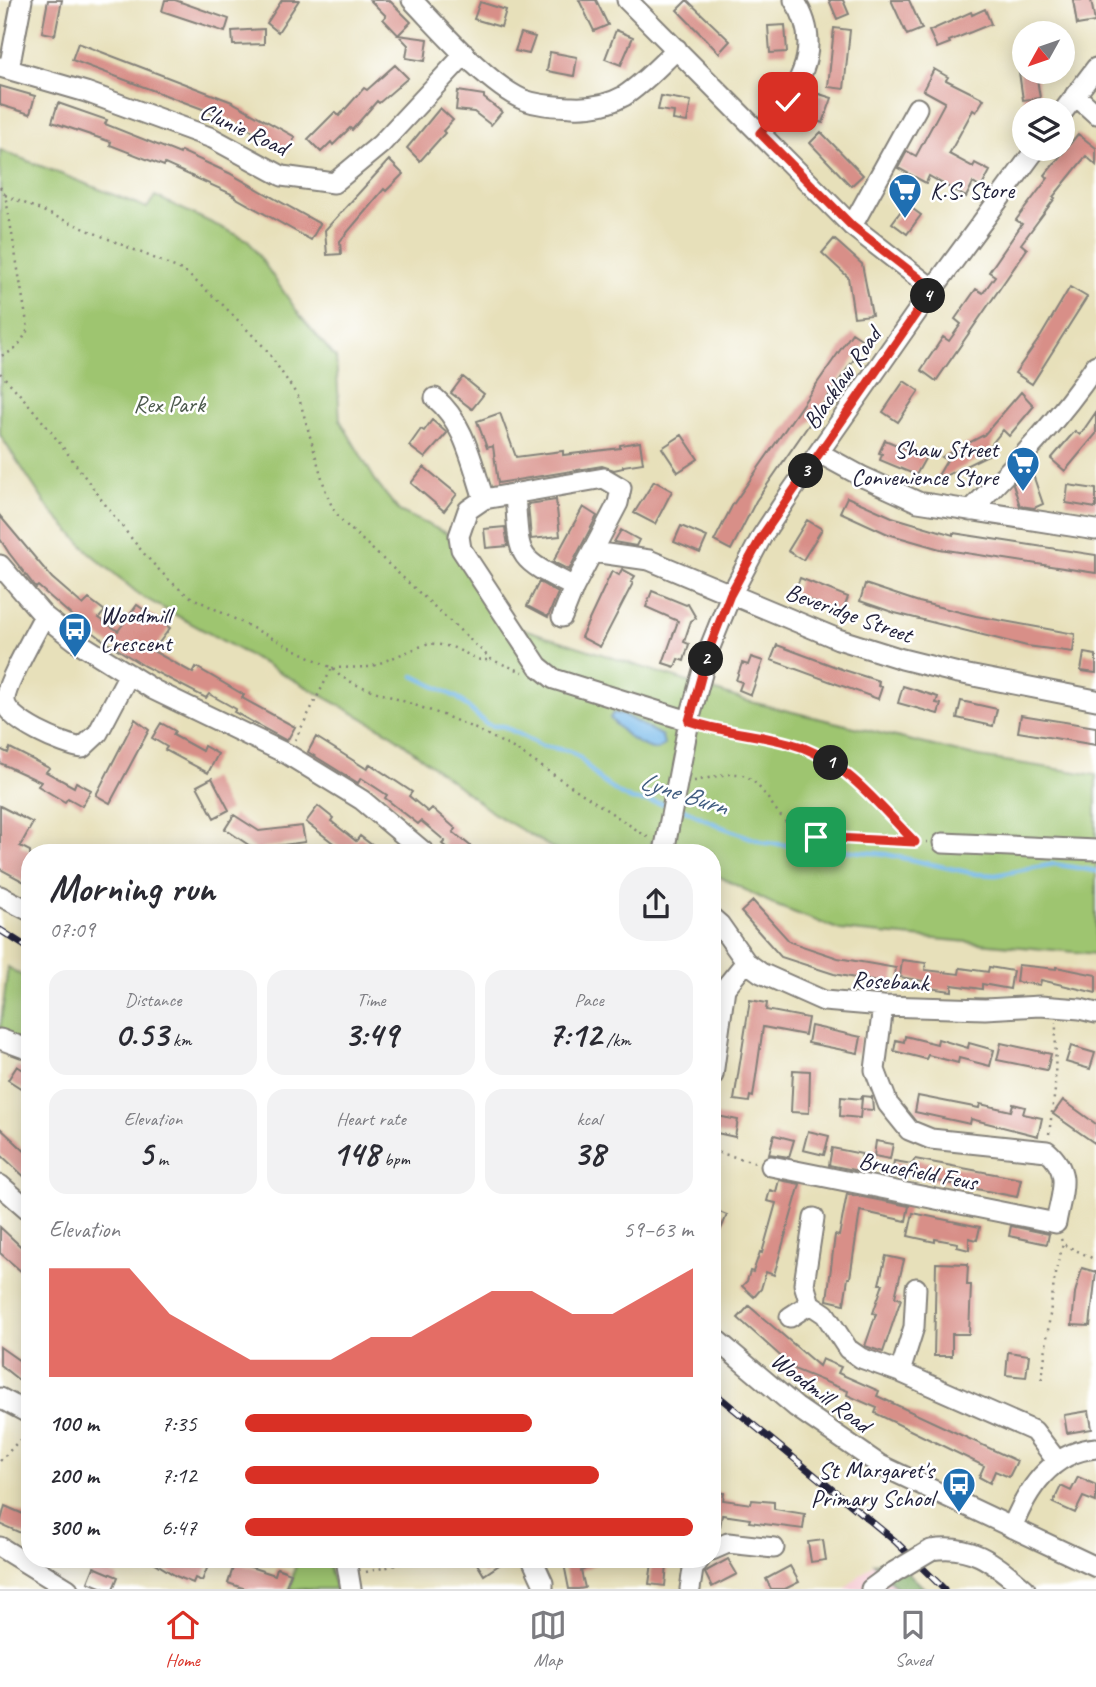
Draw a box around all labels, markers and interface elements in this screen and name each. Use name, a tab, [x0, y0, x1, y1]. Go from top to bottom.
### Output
north arrow	[1012, 21, 1074, 84]
map controls	[1012, 21, 1075, 161]
pin	[758, 72, 818, 132]
icon: check	[769, 83, 807, 121]
street label: Clunie Road	[195, 96, 296, 164]
button: layers	[1012, 98, 1075, 161]
supermarket icon: K.S. Store	[886, 171, 924, 220]
place label: K.S. Store	[930, 175, 1016, 205]
pin: 4	[911, 278, 946, 314]
text: 4	[923, 283, 932, 307]
street label: Blacklaw Road	[796, 318, 890, 435]
park label: Rex Park	[133, 389, 207, 419]
place label: Shaw Street Convenience Store	[851, 434, 1000, 492]
supermarket icon: Shaw Street Convenience Store	[1004, 444, 1042, 493]
pin: 3	[788, 454, 824, 489]
text: 3	[801, 458, 810, 482]
street label: Beveridge Street	[782, 576, 918, 650]
place label: Woodmill Crescent	[100, 600, 175, 658]
bus stop icon: Woodmill Crescent	[56, 610, 94, 659]
pin: 2	[688, 642, 724, 676]
text: 2	[701, 646, 710, 670]
pin: 1	[814, 746, 848, 780]
text: 1	[826, 750, 835, 774]
water label: Lyne Burn	[636, 764, 734, 824]
pin	[786, 807, 846, 867]
icon: arrive	[797, 818, 835, 856]
text: Morning run	[49, 865, 215, 912]
button: share	[619, 867, 693, 941]
text: 07:09	[49, 915, 95, 944]
street label: Rosebank	[851, 964, 931, 998]
text: Distance	[125, 988, 181, 1012]
text: Time	[356, 988, 386, 1012]
text: Pace	[574, 988, 604, 1012]
text: 0.53	[115, 1012, 168, 1057]
text: 3:49	[344, 1012, 398, 1057]
text: 7:12	[547, 1012, 601, 1057]
text: km	[168, 1028, 191, 1052]
text: /km	[601, 1028, 631, 1052]
text: Elevation	[124, 1107, 182, 1131]
text: Heart rate	[336, 1107, 406, 1131]
text: kcal	[576, 1107, 602, 1131]
text: 5	[138, 1131, 153, 1176]
text: 148	[332, 1131, 379, 1176]
text: 38	[573, 1131, 605, 1176]
street label: Brucefield Feus	[856, 1145, 981, 1197]
text: m	[153, 1147, 168, 1171]
text: bpm	[379, 1147, 410, 1171]
text: Elevation	[49, 1215, 120, 1244]
text: 59–63 m	[623, 1215, 693, 1244]
street label: Woodmill Road	[765, 1345, 880, 1441]
text: 100 m	[49, 1409, 99, 1438]
text: 7:35	[161, 1409, 197, 1438]
place label: St Margaret's Primary School	[811, 1455, 938, 1513]
text: 200 m	[49, 1461, 99, 1490]
text: 7:12	[161, 1461, 197, 1490]
bus stop icon: St Margaret's Primary School	[940, 1465, 978, 1514]
text: 300 m	[49, 1513, 99, 1542]
text: 6:47	[161, 1513, 197, 1542]
tab: Home	[164, 1606, 202, 1672]
tab: Map	[529, 1606, 567, 1672]
tab: Saved	[894, 1606, 932, 1672]

